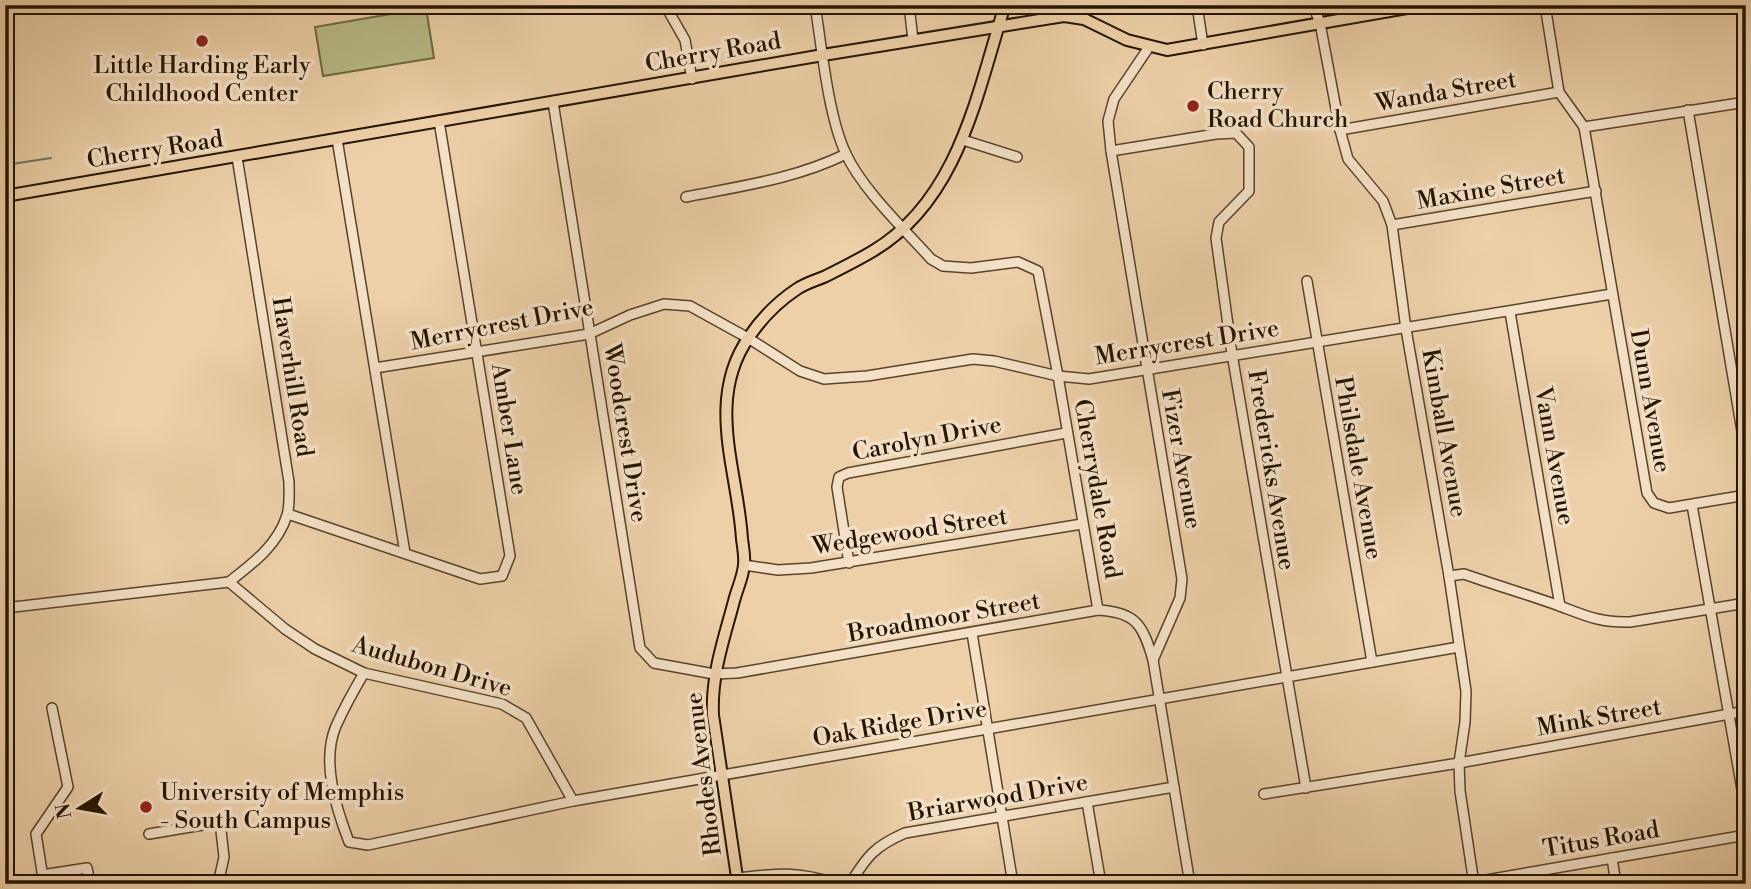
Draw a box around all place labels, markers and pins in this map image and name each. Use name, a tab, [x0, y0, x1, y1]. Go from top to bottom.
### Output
marker: Little Harding Early Childhood Center	[194, 33, 210, 49]
place label: Little Harding Early Childhood Center	[93, 51, 311, 109]
place label: Cherry Road Church	[1207, 77, 1348, 135]
marker: Cherry Road Church	[1185, 98, 1201, 114]
place label: University of Memphis - South Campus	[160, 778, 404, 836]
marker: University of Memphis - South Campus	[138, 799, 154, 815]

